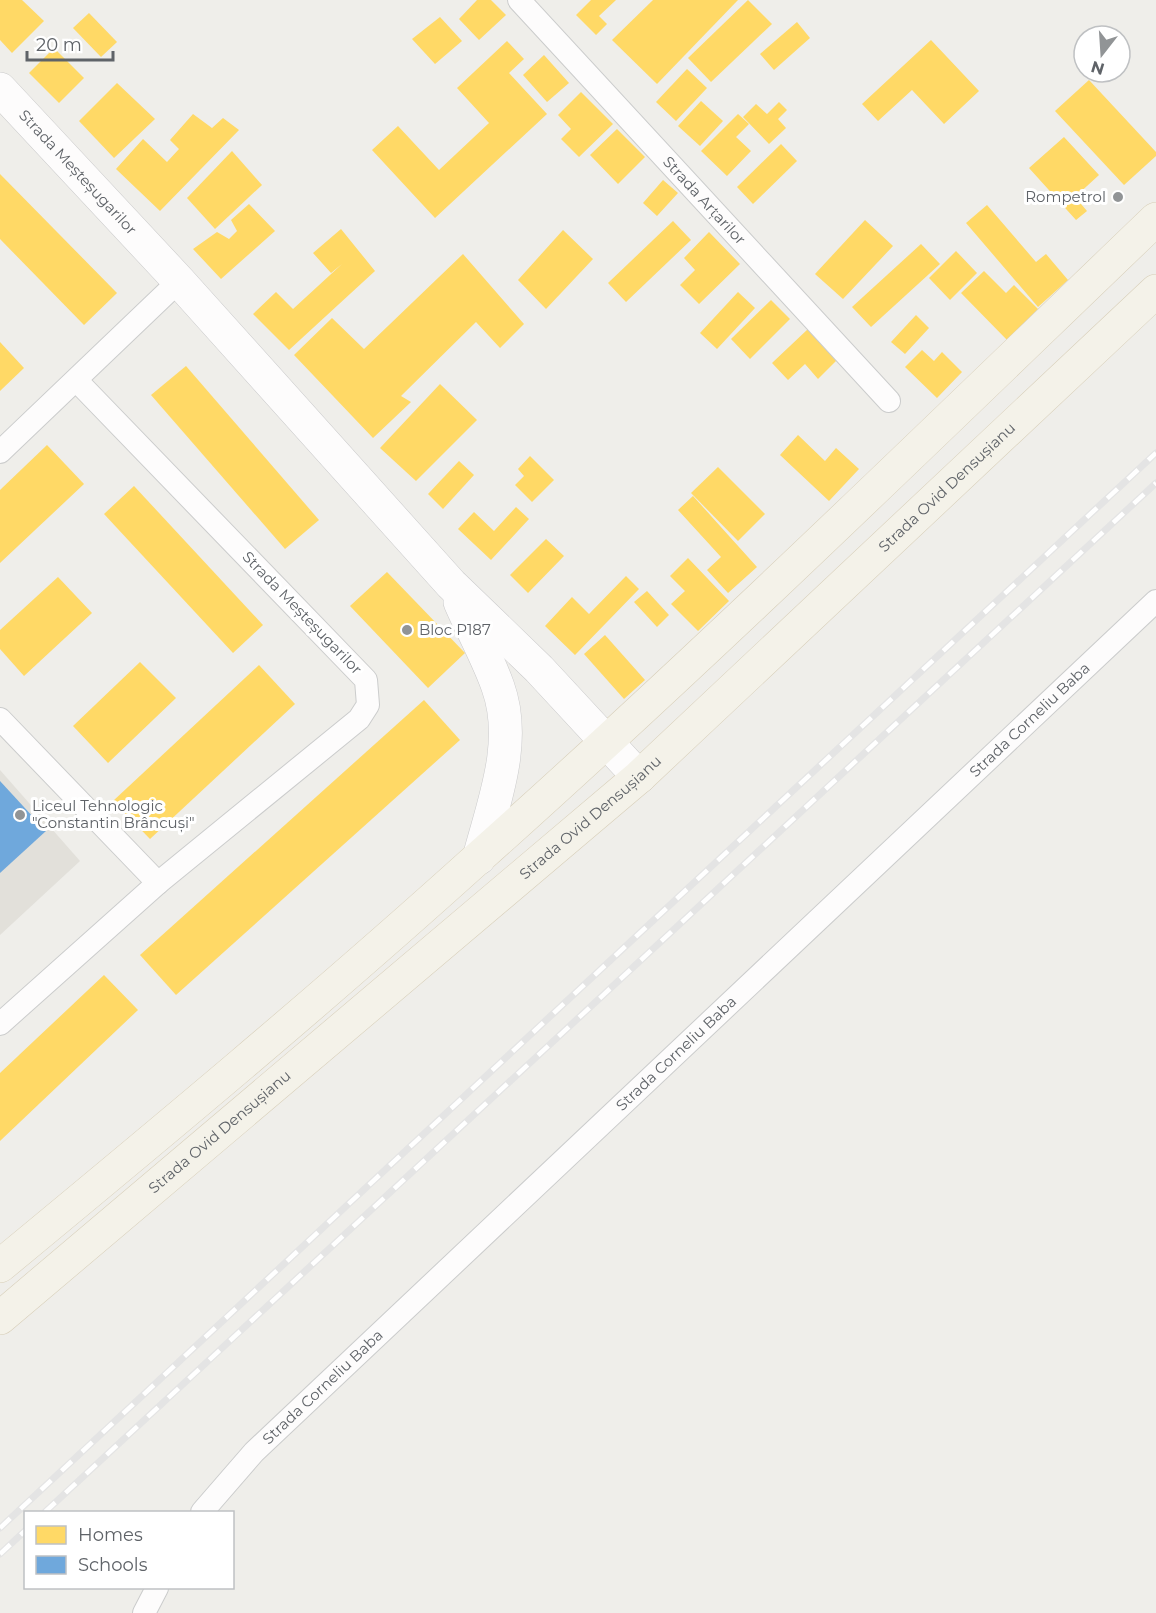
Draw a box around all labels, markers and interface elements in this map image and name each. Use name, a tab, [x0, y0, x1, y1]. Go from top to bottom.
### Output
scale bar	[27, 24, 112, 62]
north arrow	[1072, 24, 1132, 84]
text: 20 m	[36, 34, 82, 56]
text: N	[1089, 57, 1107, 79]
street label: Strada Meșteșugarilor	[15, 106, 141, 239]
street label: Strada Arțarilor	[659, 152, 750, 249]
place label: Rompetrol	[1025, 187, 1106, 206]
marker: Rompetrol	[1111, 190, 1125, 204]
street label: Strada Ovid Densușianu	[874, 418, 1019, 556]
street label: Strada Meșteșugarilor	[238, 547, 366, 679]
place label: Bloc P187	[419, 620, 491, 639]
marker: Bloc P187	[400, 623, 414, 637]
street label: Strada Corneliu Baba	[965, 658, 1094, 781]
street label: Strada Ovid Densușianu	[515, 751, 665, 883]
place label: Liceul Tehnologic "Constantin Brâncuși"	[32, 796, 195, 833]
marker: Liceul Tehnologic "Constantin Brâncuși"	[13, 808, 27, 822]
street label: Strada Corneliu Baba	[612, 992, 740, 1115]
street label: Strada Ovid Densușianu	[144, 1066, 295, 1197]
street label: Strada Corneliu Baba	[258, 1325, 387, 1448]
legend	[24, 1511, 234, 1589]
text: Homes	[78, 1524, 143, 1546]
text: Schools	[78, 1554, 148, 1576]

